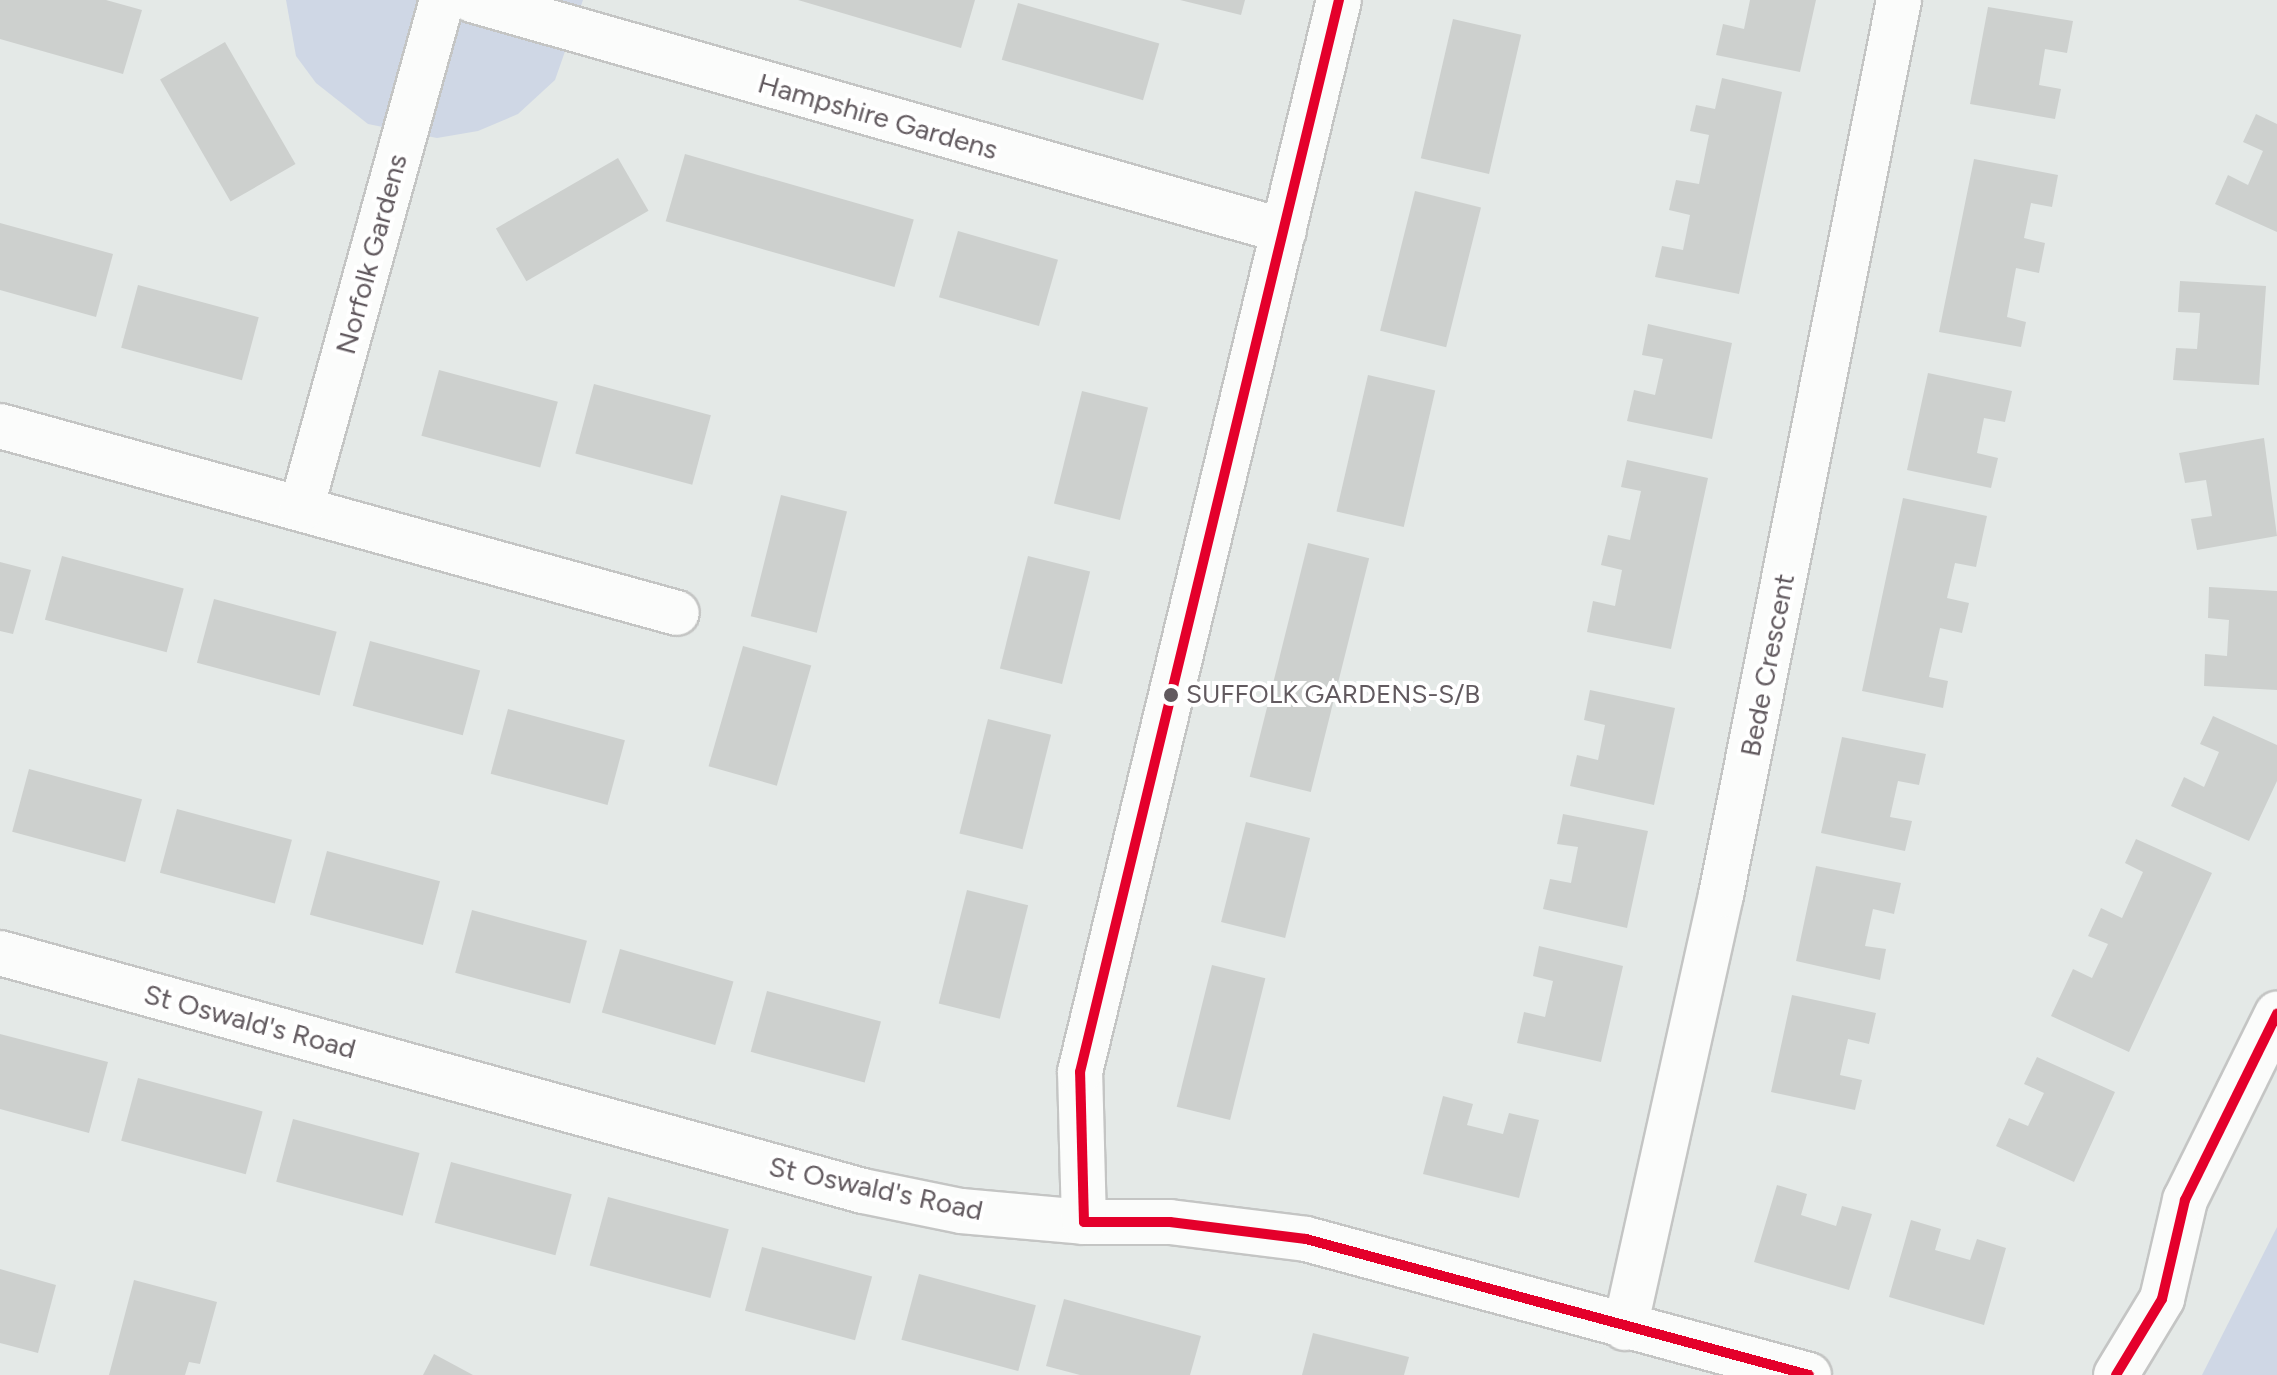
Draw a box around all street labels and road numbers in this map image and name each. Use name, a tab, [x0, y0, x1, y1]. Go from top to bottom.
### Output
street label: Hampshire Gardens	[754, 66, 1002, 166]
street label: Norfolk Gardens	[328, 150, 414, 358]
street label: Bede Crescent	[1733, 571, 1801, 759]
street label: St Oswald's Road	[140, 977, 360, 1065]
street label: St Oswald's Road	[766, 1149, 986, 1227]

